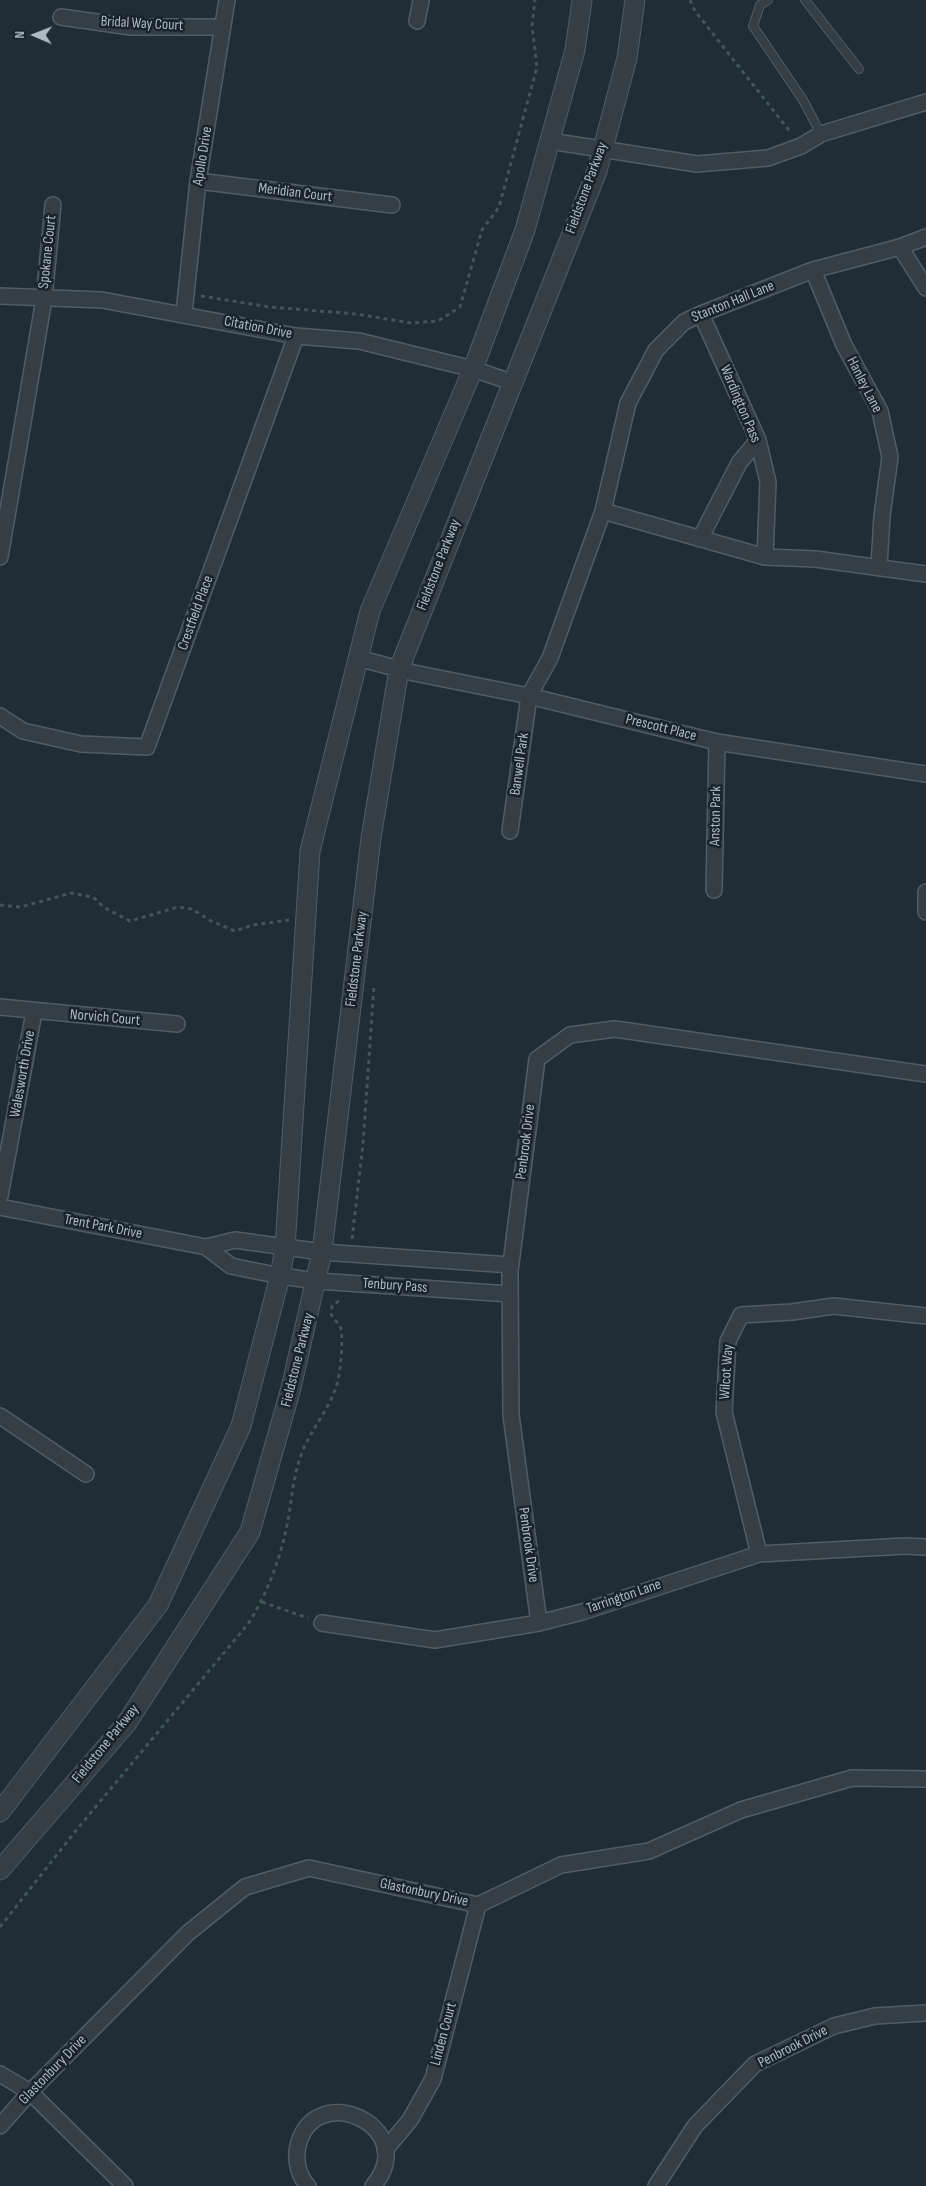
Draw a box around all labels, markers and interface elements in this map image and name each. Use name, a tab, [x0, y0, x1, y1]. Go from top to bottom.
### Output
north arrow	[10, 10, 60, 60]
street label: Bridal Way Court	[100, 13, 184, 35]
text: N	[11, 31, 28, 39]
street label: Apollo Drive	[189, 125, 217, 187]
street label: Fieldstone Parkway	[562, 140, 612, 236]
street label: Meridian Court	[257, 180, 333, 206]
street label: Spokane Court	[35, 214, 61, 290]
street label: Stanton Hall Lane	[689, 277, 777, 327]
street label: Citation Drive	[222, 313, 294, 343]
street label: Hanley Lane	[842, 354, 886, 416]
street label: Wardington Pass	[716, 362, 764, 446]
street label: Fieldstone Parkway	[413, 517, 465, 613]
street label: Crestfield Place	[174, 573, 218, 653]
street label: Prescott Place	[624, 711, 698, 745]
street label: Banwell Park	[507, 731, 533, 797]
street label: Anston Park	[706, 786, 726, 846]
street label: Fieldstone Parkway	[342, 910, 372, 1008]
street label: Norvich Court	[69, 1006, 141, 1030]
street label: Walesworth Drive	[6, 1029, 40, 1119]
street label: Penbrook Drive	[512, 1103, 540, 1181]
street label: Trent Park Drive	[62, 1211, 144, 1243]
street label: Tenbury Pass	[362, 1275, 428, 1297]
street label: Fieldstone Parkway	[278, 1311, 318, 1409]
street label: Wilcot Way	[716, 1344, 738, 1400]
street label: Penbrook Drive	[514, 1506, 542, 1584]
street label: Tarrington Lane	[584, 1576, 664, 1618]
street label: Fieldstone Parkway	[69, 1701, 143, 1787]
street label: Glastonbury Drive	[378, 1875, 470, 1911]
street label: Linden Court	[427, 2000, 461, 2068]
street label: Penbrook Drive	[755, 2022, 831, 2072]
street label: Glastonbury Drive	[15, 2031, 91, 2109]

